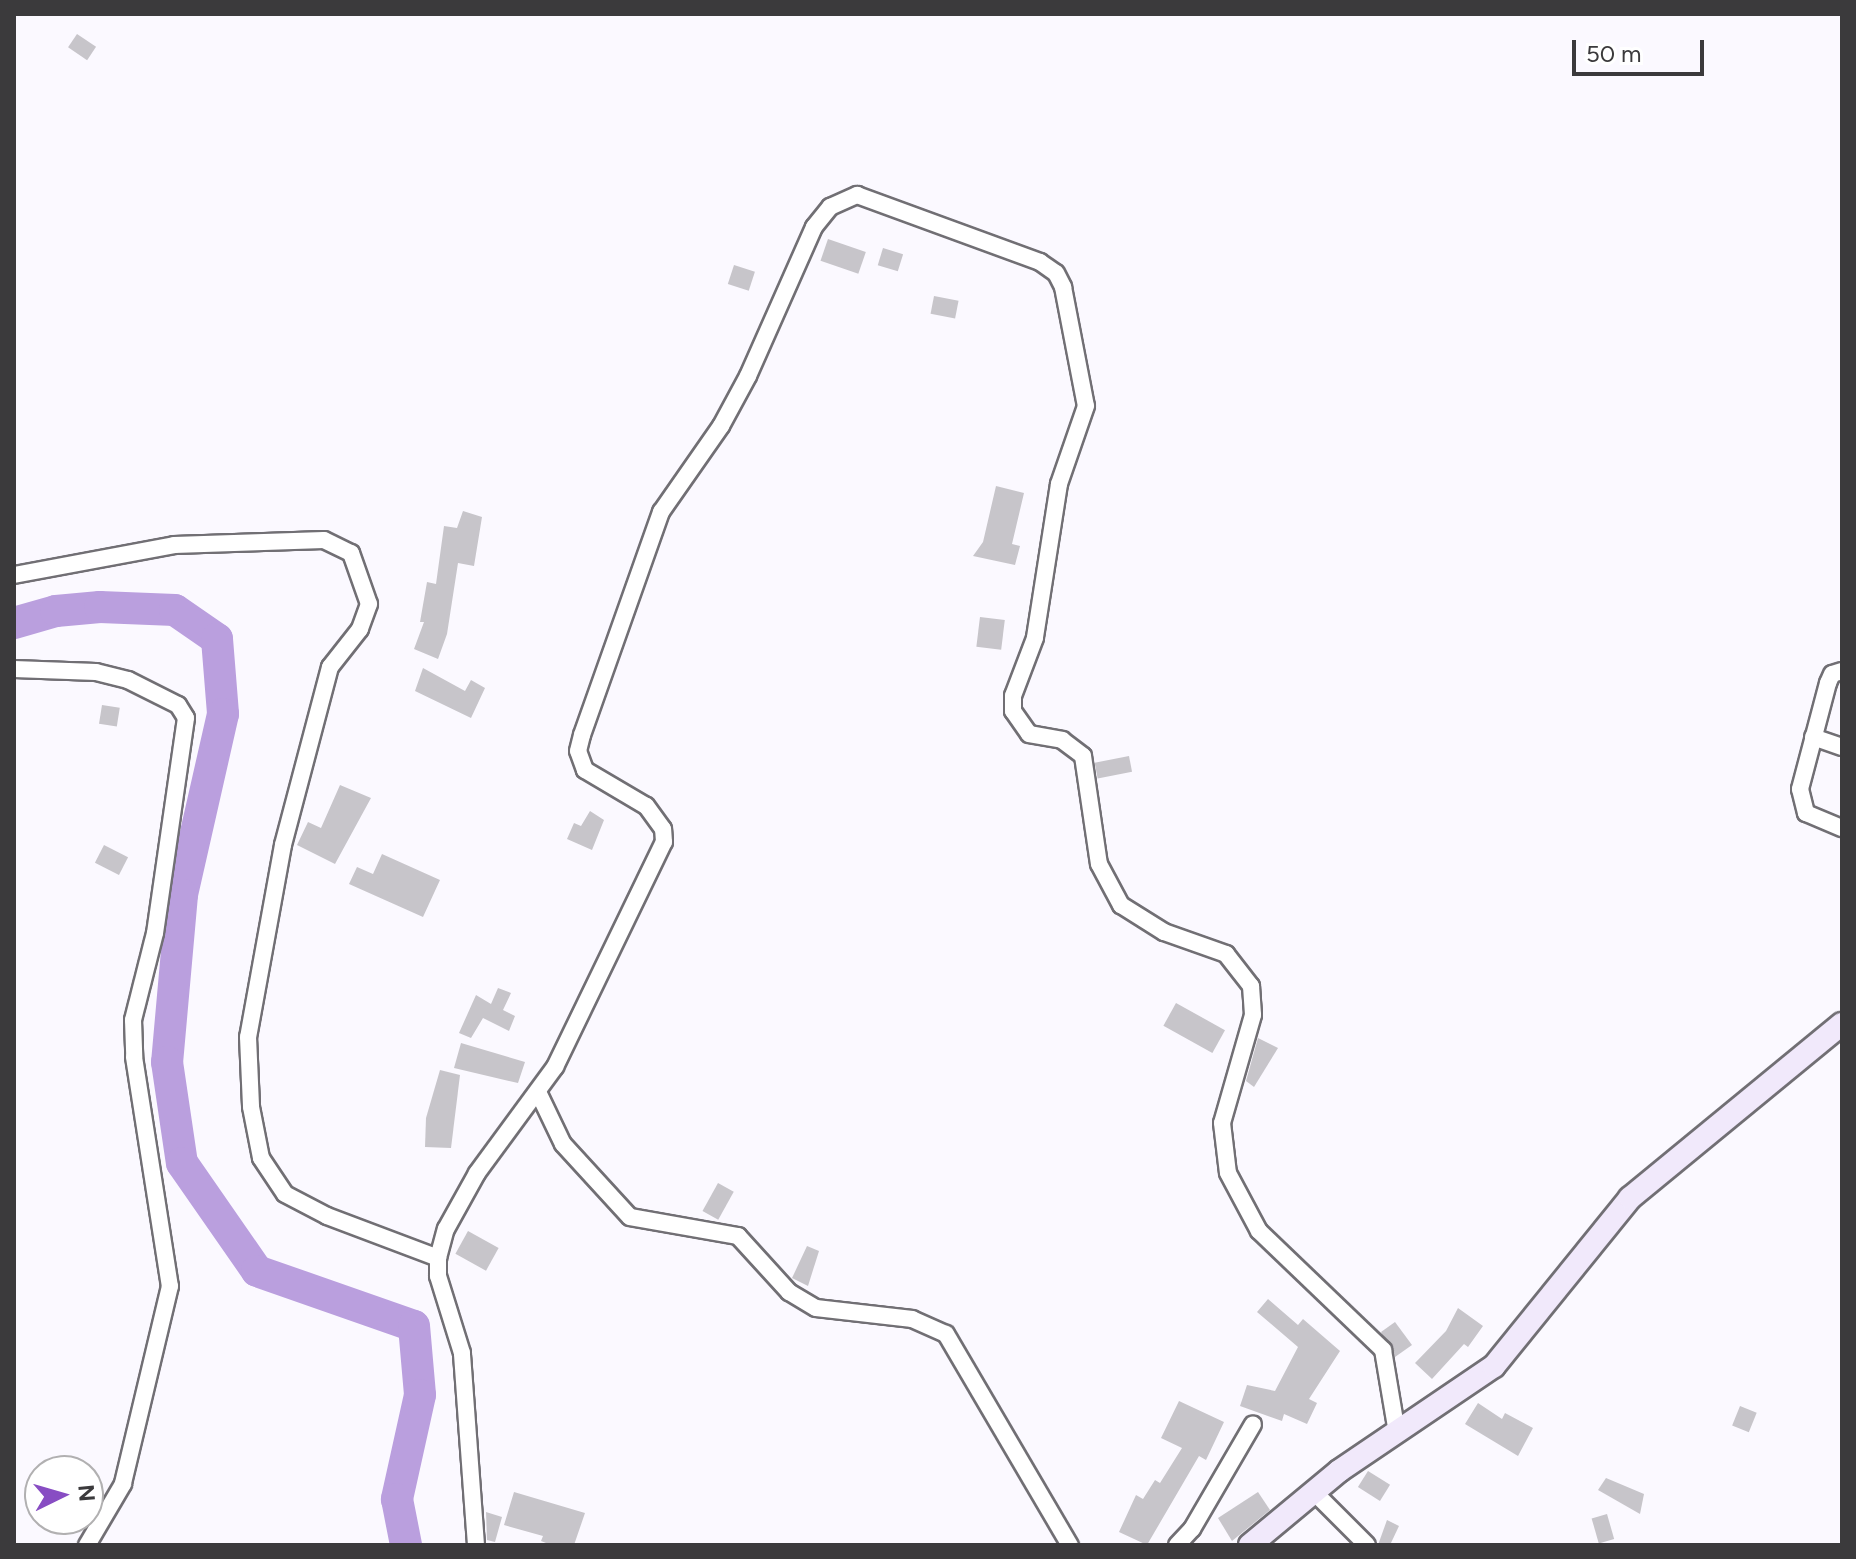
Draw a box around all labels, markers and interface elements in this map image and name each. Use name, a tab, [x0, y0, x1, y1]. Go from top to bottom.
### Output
scale bar	[1576, 24, 1708, 74]
text: 50 m	[1586, 39, 1642, 68]
north arrow	[24, 1455, 104, 1535]
text: N	[72, 1483, 101, 1503]

